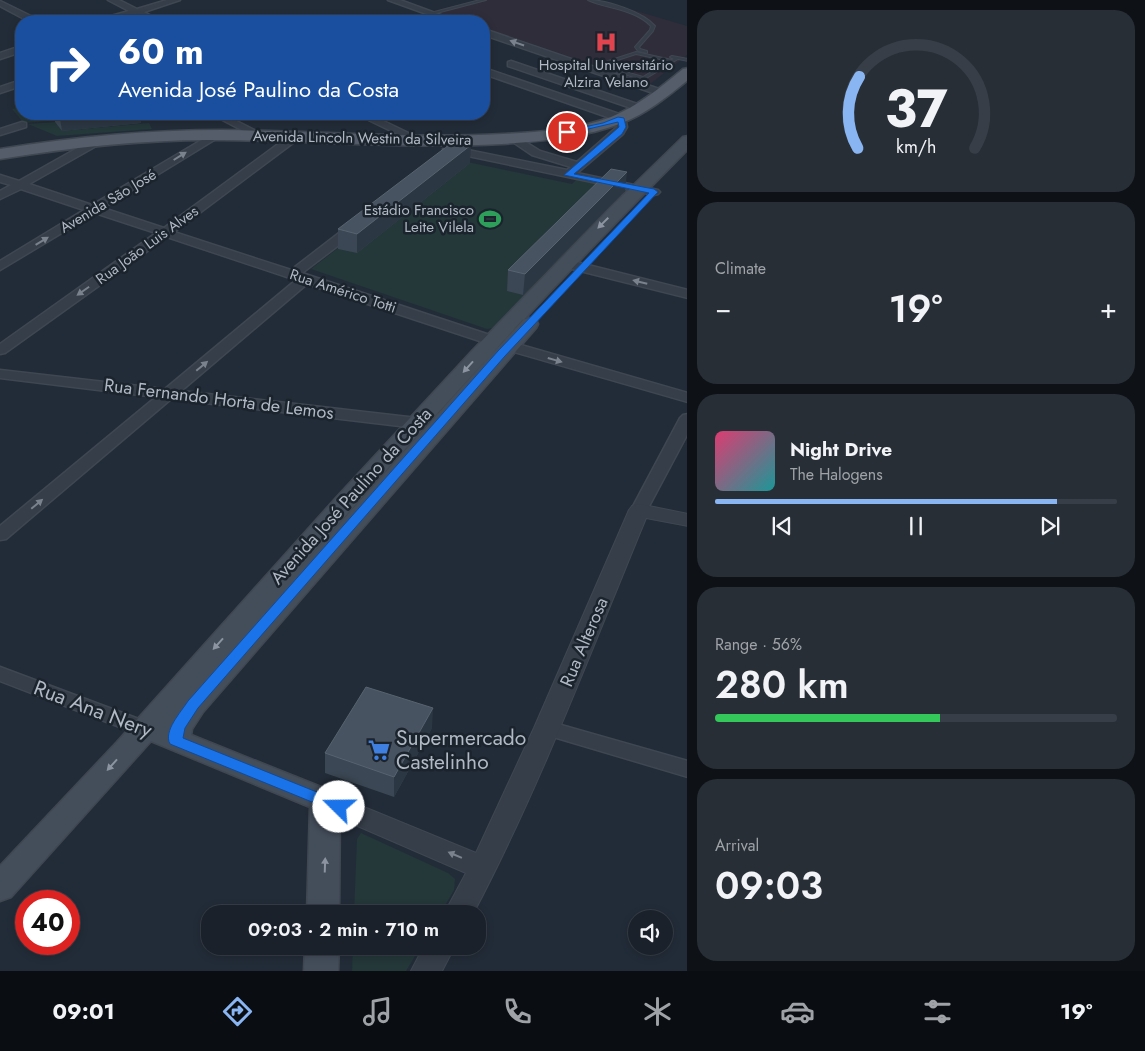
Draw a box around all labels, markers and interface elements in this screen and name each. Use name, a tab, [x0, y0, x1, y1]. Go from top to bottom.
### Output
text: 60 m	[118, 27, 204, 77]
hospital icon: Hospital Universitário Alzira Velano	[593, 29, 619, 55]
icon: right	[35, 35, 100, 100]
one-way arrow	[509, 39, 524, 47]
place label: Hospital Universitário Alzira Velano	[539, 54, 673, 93]
text: 37	[885, 71, 948, 147]
text: Avenida José Paulino da Costa	[118, 73, 399, 105]
pin	[546, 111, 588, 153]
icon: arrive	[553, 118, 581, 146]
street label: Avenida Lincoln Westin da Silveira	[253, 125, 471, 151]
text: km/h	[896, 134, 936, 160]
one-way arrow	[174, 152, 187, 161]
street label: Avenida São José	[56, 163, 161, 239]
place label: Estádio Francisco Leite Vilela	[364, 199, 474, 238]
street label: Rua João Luis Alves	[91, 200, 203, 290]
sports icon: Estádio Francisco Leite Vilela	[477, 206, 503, 232]
one-way arrow	[597, 217, 609, 229]
one-way arrow	[35, 237, 48, 246]
text: Climate	[715, 257, 766, 280]
street label: Rua Américo Totti	[287, 263, 399, 319]
one-way arrow	[633, 278, 648, 286]
text: 19°	[889, 281, 943, 336]
one-way arrow	[76, 286, 90, 296]
text: −	[715, 288, 732, 329]
text: +	[1100, 288, 1117, 329]
one-way arrow	[548, 356, 563, 364]
one-way arrow	[196, 360, 208, 372]
one-way arrow	[462, 361, 474, 373]
street label: Rua Fernando Horta de Lemos	[103, 372, 335, 426]
street label: Avenida José Paulino da Costa	[264, 402, 438, 590]
text: Night Drive	[790, 436, 892, 463]
text: The Halogens	[790, 463, 883, 486]
one-way arrow	[31, 498, 43, 510]
icon: previous	[768, 512, 796, 540]
icon: pause	[902, 512, 930, 540]
icon: next	[1036, 512, 1064, 540]
street label: Rua Alterosa	[554, 593, 614, 691]
text: Range · 56%	[715, 633, 802, 656]
one-way arrow	[212, 637, 224, 649]
text: 280 km	[715, 657, 849, 712]
street label: Rua Ana Nery	[29, 673, 157, 746]
place label: Supermercado Castelinho	[396, 723, 526, 777]
supermarket icon: Supermercado Castelinho	[366, 737, 392, 763]
one-way arrow	[106, 758, 118, 770]
position arrow	[312, 780, 364, 832]
text: Arrival	[715, 834, 759, 857]
one-way arrow	[448, 851, 462, 859]
one-way arrow	[321, 857, 329, 873]
text: 09:03	[715, 858, 823, 913]
speed limit sign: 40	[15, 890, 80, 955]
map controls	[628, 910, 673, 955]
button: sound	[628, 910, 673, 955]
text: 09:03 · 2 min · 710 m	[248, 916, 439, 943]
icon: directions	[220, 994, 255, 1029]
icon: music	[360, 994, 395, 1029]
icon: phone	[500, 994, 535, 1029]
icon: climate	[640, 994, 675, 1029]
icon: car	[780, 994, 815, 1029]
icon: filters	[920, 994, 955, 1029]
text: 09:01	[53, 995, 115, 1027]
text: 19°	[1060, 995, 1092, 1027]

